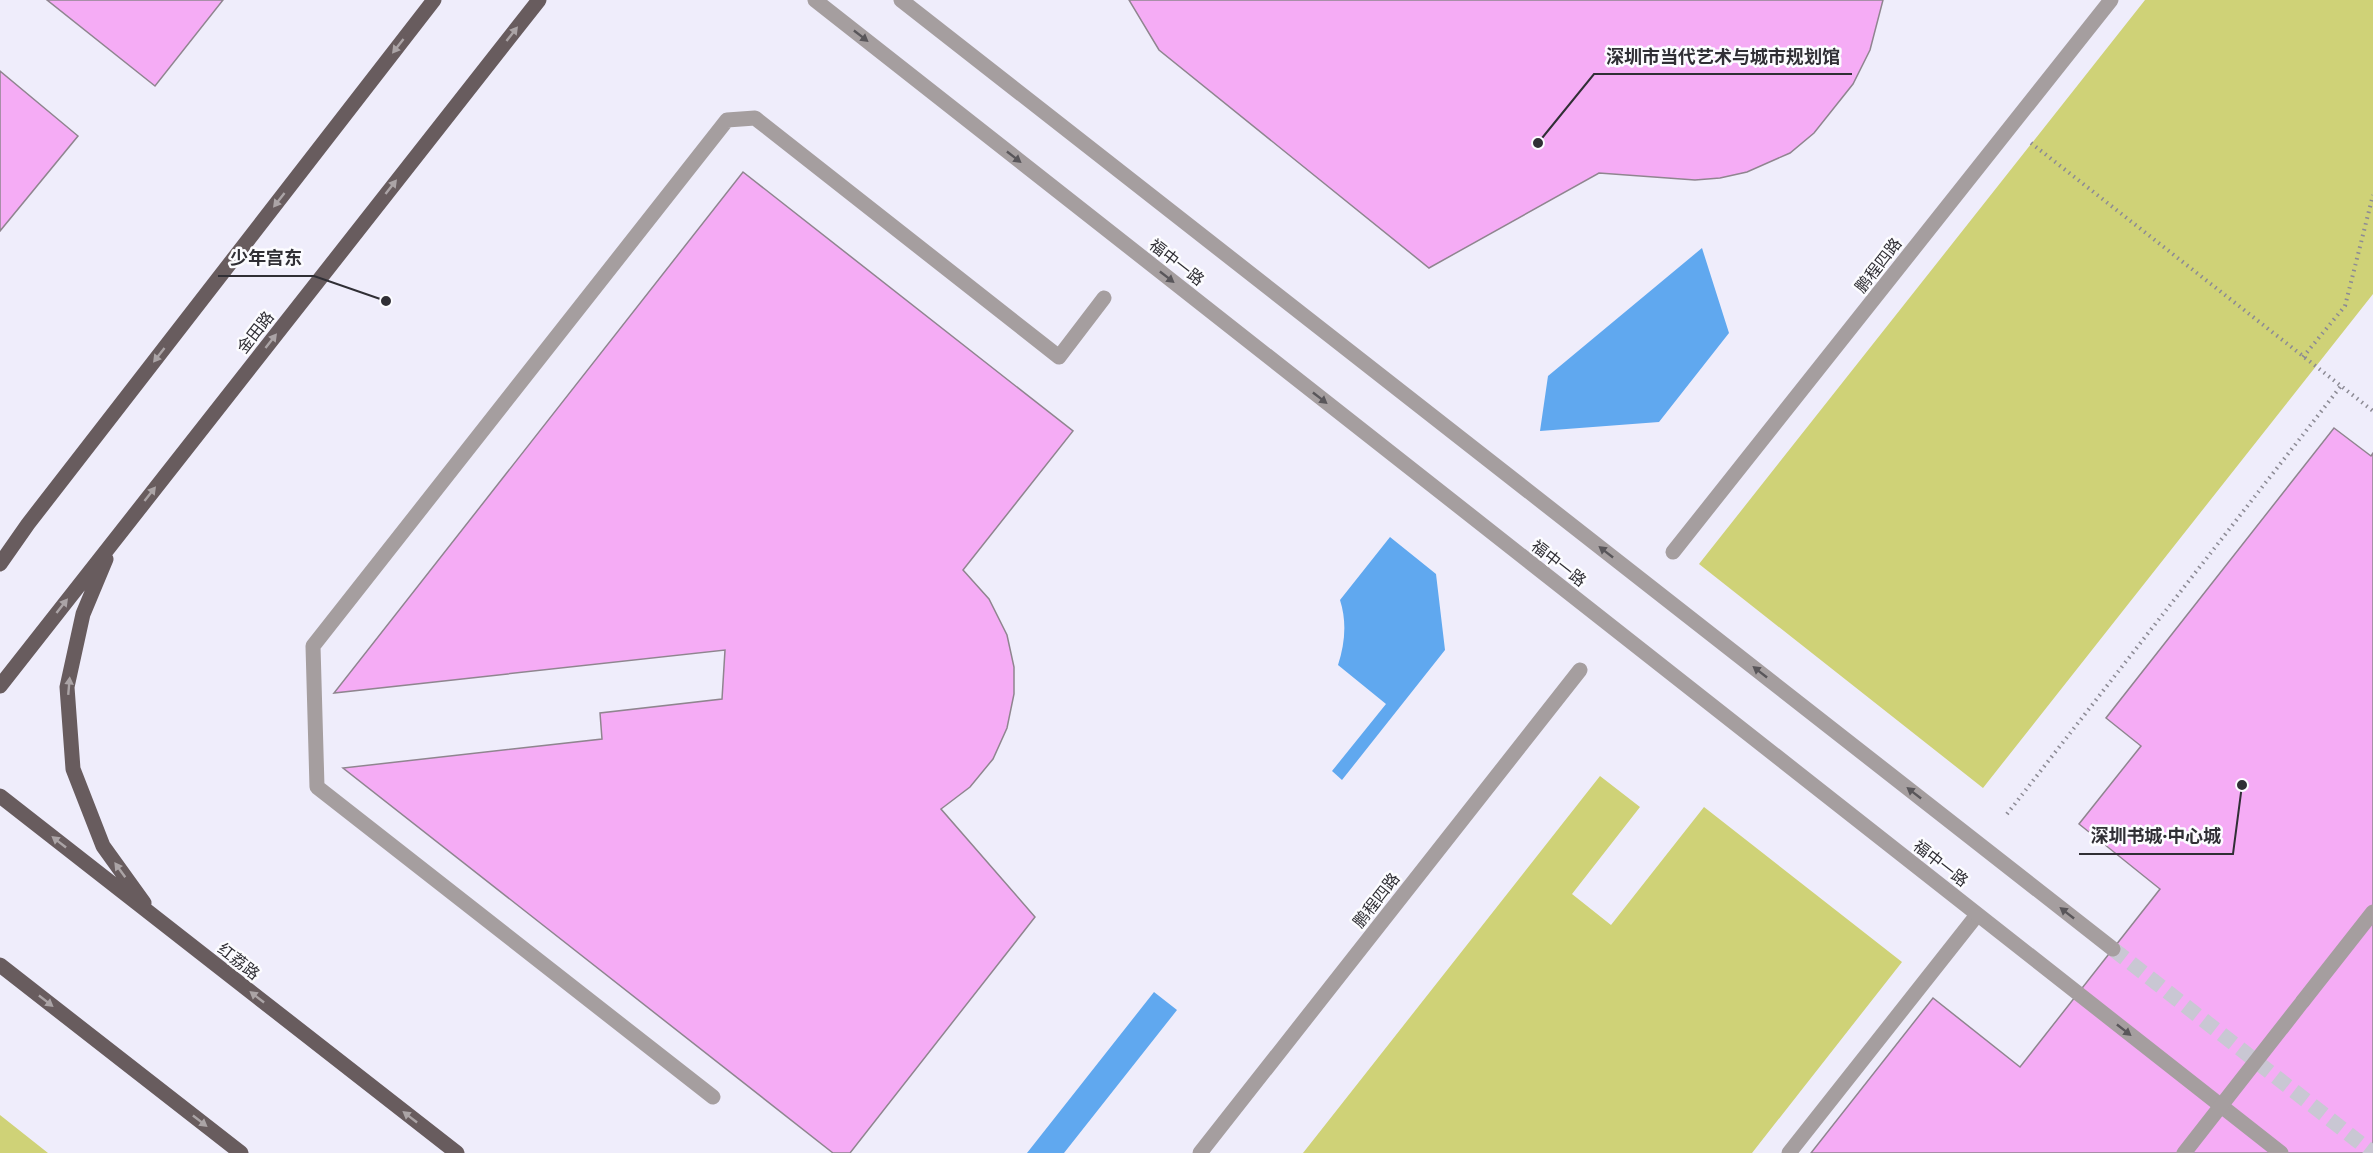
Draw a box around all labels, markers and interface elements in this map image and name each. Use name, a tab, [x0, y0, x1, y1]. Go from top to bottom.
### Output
one-way arrow	[505, 26, 518, 42]
one-way arrow	[853, 30, 868, 42]
one-way arrow	[392, 38, 404, 54]
callout: 深圳市当代艺术与城市规划馆	[1594, 38, 1852, 74]
text: 深圳市当代艺术与城市规划馆	[1606, 45, 1840, 67]
one-way arrow	[1006, 150, 1022, 163]
one-way arrow	[385, 180, 397, 195]
one-way arrow	[273, 193, 285, 208]
street label: 福中一路	[1146, 234, 1208, 289]
street label: 鹏程四路	[1850, 234, 1905, 296]
callout: 少年宫东	[218, 240, 314, 276]
text: 少年宫东	[230, 246, 302, 268]
one-way arrow	[1159, 271, 1175, 284]
street label: 金田路	[232, 307, 277, 356]
one-way arrow	[264, 333, 277, 349]
one-way arrow	[154, 347, 166, 362]
one-way arrow	[1313, 391, 1328, 403]
one-way arrow	[144, 486, 157, 502]
street label: 福中一路	[1528, 535, 1590, 590]
one-way arrow	[1599, 547, 1614, 559]
one-way arrow	[55, 599, 67, 614]
one-way arrow	[1752, 666, 1768, 679]
one-way arrow	[64, 676, 74, 695]
one-way arrow	[1906, 787, 1921, 799]
callout: 深圳书城·中心城	[2079, 818, 2233, 854]
text: 深圳书城·中心城	[2091, 824, 2221, 846]
street label: 福中一路	[1910, 835, 1972, 890]
one-way arrow	[51, 837, 66, 849]
one-way arrow	[114, 862, 126, 878]
street label: 鹏程四路	[1348, 869, 1403, 931]
one-way arrow	[2059, 907, 2075, 920]
street label: 红荔路	[215, 938, 264, 983]
one-way arrow	[249, 992, 264, 1004]
one-way arrow	[38, 994, 54, 1007]
one-way arrow	[2116, 1023, 2132, 1036]
one-way arrow	[403, 1111, 419, 1123]
one-way arrow	[191, 1115, 207, 1127]

